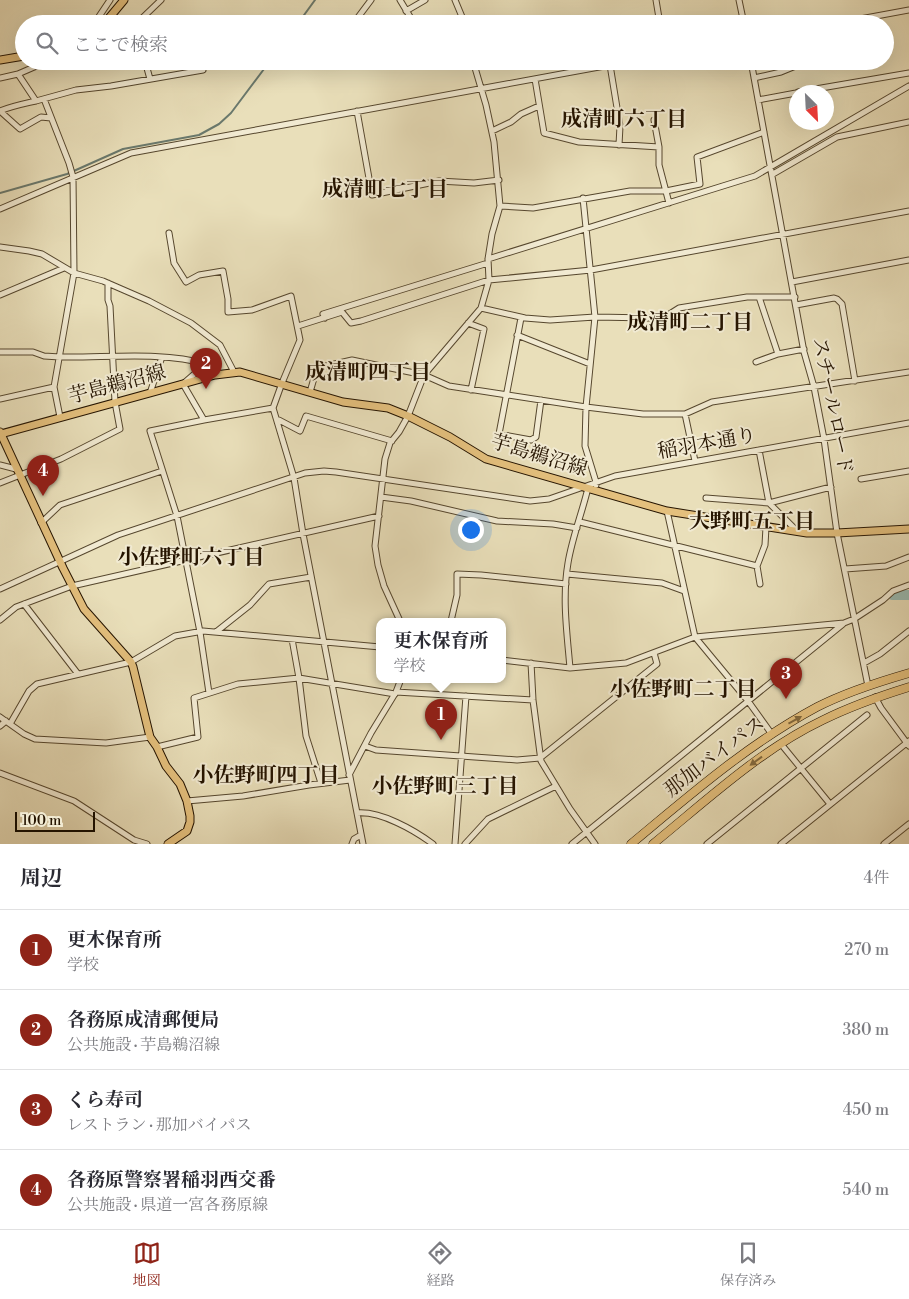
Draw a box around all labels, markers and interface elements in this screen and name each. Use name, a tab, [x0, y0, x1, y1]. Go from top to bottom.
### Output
search box	[15, 15, 894, 70]
icon: search	[33, 29, 61, 57]
text: ここで検索	[73, 33, 168, 57]
north arrow	[789, 85, 834, 130]
district label: 成清町六丁目	[561, 107, 687, 133]
district label: 成清町七丁目	[322, 177, 448, 203]
district label: 成清町二丁目	[627, 310, 753, 336]
street label: スチールロード	[806, 335, 858, 477]
pin: 2	[190, 348, 222, 389]
street label: 芋島鵜沼線	[65, 360, 169, 410]
district label: 成清町四丁目	[305, 360, 431, 386]
street label: 稲羽本通り	[656, 423, 758, 465]
street label: 芋島鵜沼線	[488, 429, 590, 483]
pin: 4	[27, 455, 59, 496]
district label: 大野町五丁目	[689, 509, 815, 535]
your location	[458, 517, 484, 543]
district label: 小佐野町六丁目	[118, 545, 265, 571]
popup	[376, 618, 506, 683]
text: 更木保育所	[393, 629, 489, 653]
text: 学校	[393, 656, 426, 676]
pin: 3	[770, 658, 802, 699]
district label: 小佐野町二丁目	[610, 677, 757, 703]
pin: 1	[425, 699, 457, 740]
street label: 那加バイパス	[660, 711, 770, 803]
one-way arrow	[788, 715, 801, 724]
one-way arrow	[749, 756, 763, 766]
district label: 小佐野町四丁目	[193, 763, 340, 789]
district label: 小佐野町三丁目	[372, 774, 519, 800]
scale bar	[15, 809, 95, 832]
text: 100 m	[22, 812, 61, 830]
text: 周辺	[20, 866, 62, 892]
text: 4件	[863, 868, 889, 888]
text: 更木保育所	[67, 928, 162, 952]
text: 1	[32, 940, 40, 960]
text: 270 m	[844, 940, 889, 960]
text: 学校	[67, 955, 99, 975]
text: 各務原成清郵便局	[67, 1008, 219, 1032]
text: 2	[31, 1020, 41, 1040]
text: 380 m	[842, 1020, 889, 1040]
text: 公共施設 · 芋島鵜沼線	[67, 1035, 220, 1055]
text: くら寿司	[67, 1088, 143, 1112]
text: 3	[31, 1100, 41, 1120]
text: 450 m	[843, 1100, 889, 1120]
text: レストラン · 那加バイパス	[67, 1115, 251, 1135]
text: 各務原警察署稲羽西交番	[67, 1168, 276, 1192]
text: 4	[31, 1180, 41, 1200]
text: 540 m	[842, 1180, 889, 1200]
text: 公共施設 · 県道一宮各務原線	[67, 1195, 268, 1215]
tab: 地図	[133, 1239, 161, 1290]
tab: 経路	[426, 1239, 454, 1290]
tab: 保存済み	[720, 1239, 776, 1290]

